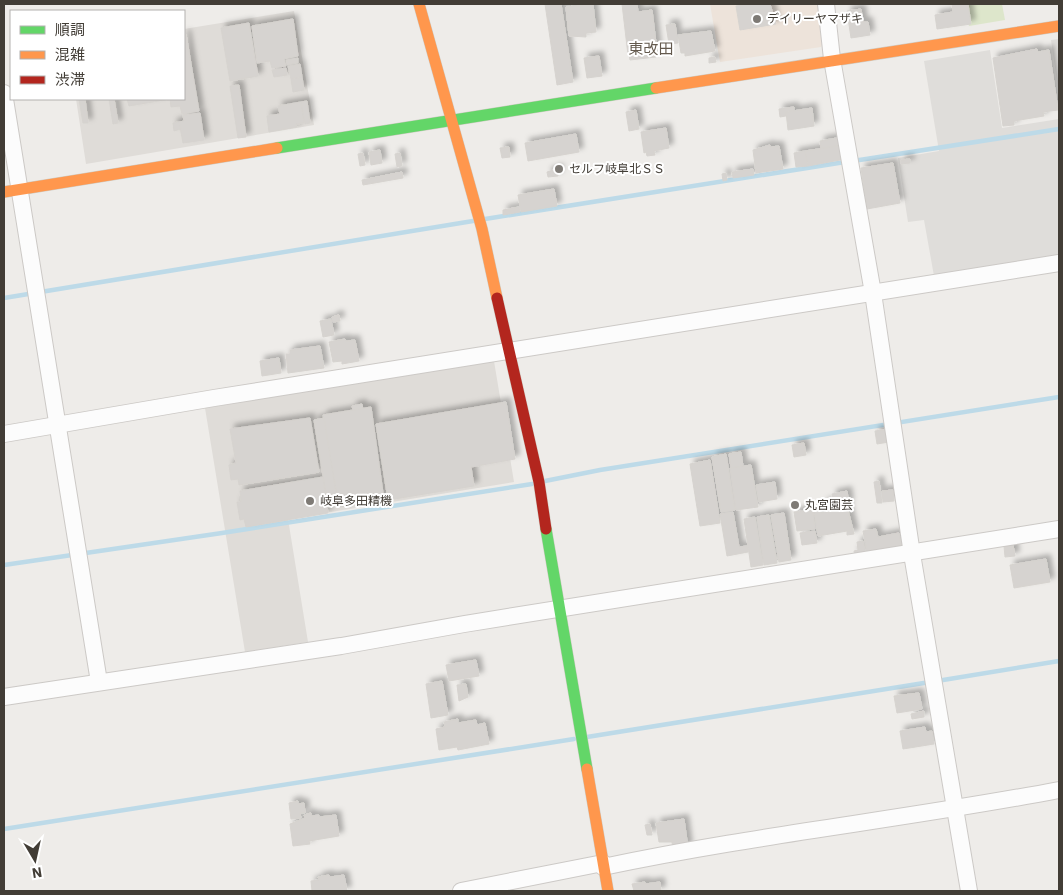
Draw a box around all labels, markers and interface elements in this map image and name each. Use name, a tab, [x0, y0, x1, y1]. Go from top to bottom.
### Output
legend	[10, 10, 185, 100]
place label: デイリーヤマザキ	[767, 11, 863, 26]
marker: デイリーヤマザキ	[751, 13, 763, 25]
text: 順調	[55, 20, 85, 39]
district label: 東改田	[628, 39, 674, 58]
text: 混雑	[55, 45, 85, 64]
text: 渋滞	[55, 70, 85, 89]
place label: セルフ岐阜北ＳＳ	[569, 161, 665, 176]
marker: セルフ岐阜北ＳＳ	[553, 163, 565, 175]
place label: 岐阜多田精機	[320, 493, 392, 508]
marker: 岐阜多田精機	[304, 495, 316, 507]
place label: 丸宮園芸	[805, 497, 853, 512]
marker: 丸宮園芸	[789, 499, 801, 511]
north arrow	[10, 835, 60, 885]
text: N	[31, 863, 43, 883]

